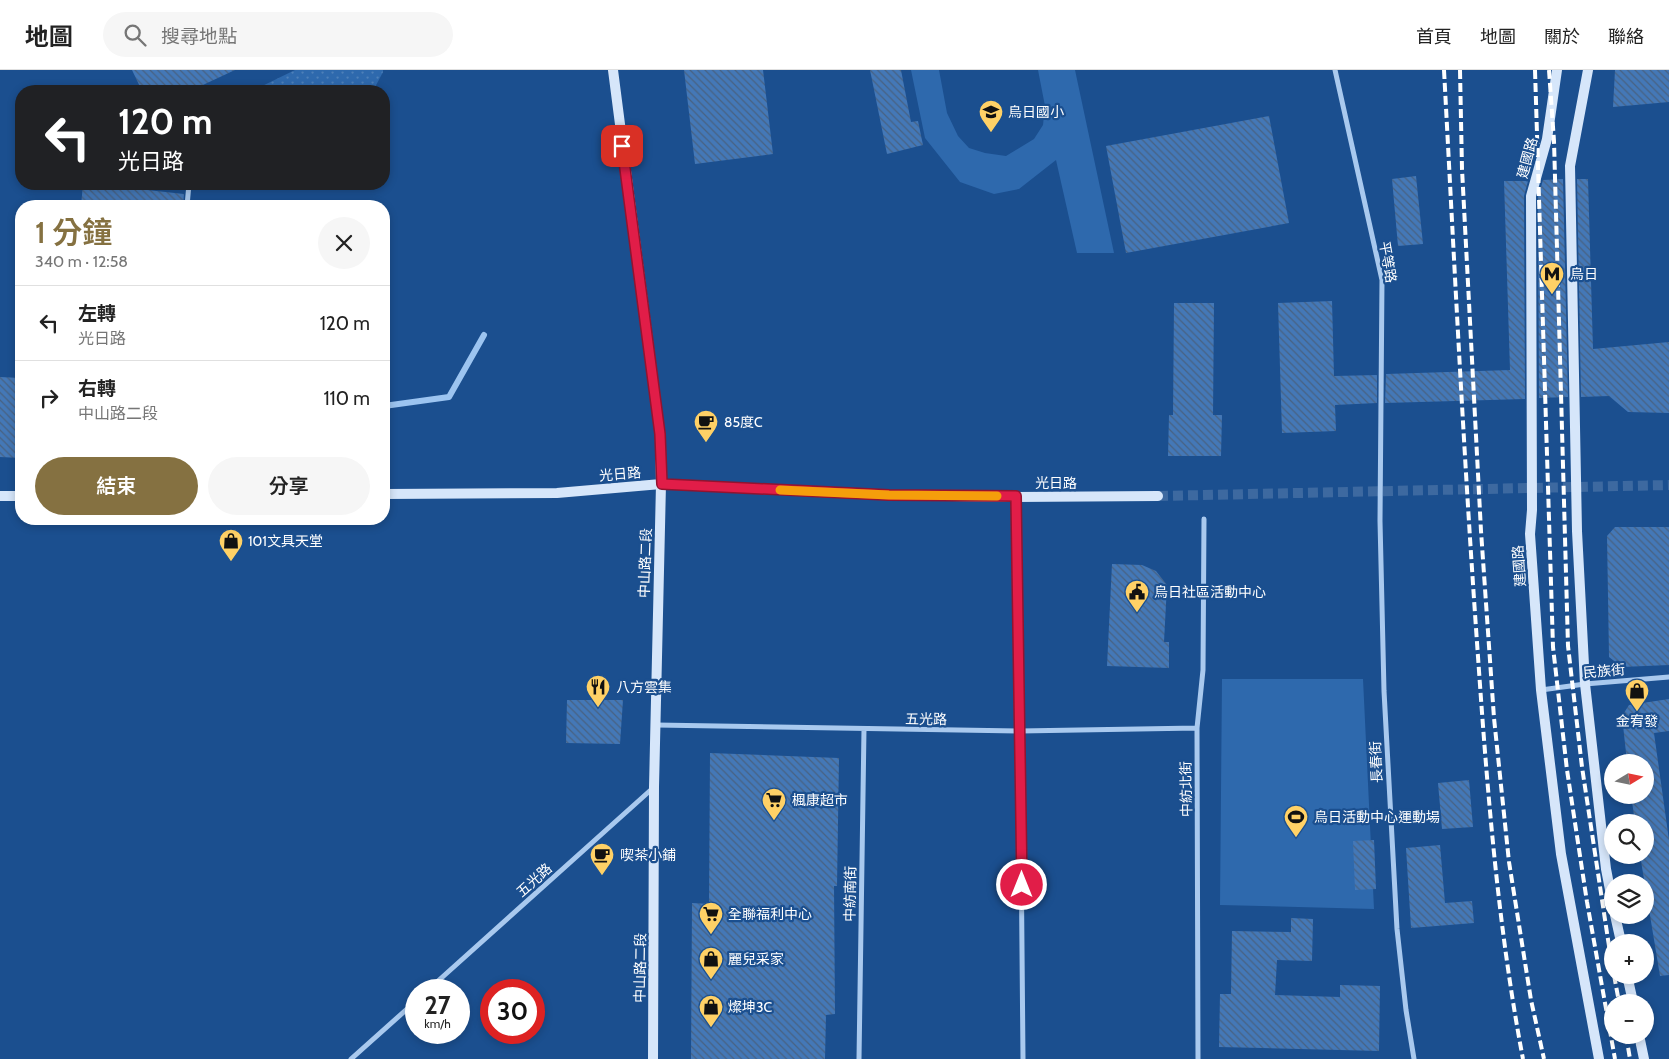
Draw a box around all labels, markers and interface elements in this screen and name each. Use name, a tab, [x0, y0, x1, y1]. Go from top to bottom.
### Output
search box	[103, 12, 453, 57]
icon: search	[121, 21, 149, 49]
text: 地圖	[25, 22, 73, 51]
text: 搜尋地點	[161, 25, 237, 48]
text: 首頁	[1416, 26, 1452, 48]
text: 地圖	[1480, 26, 1516, 48]
text: 關於	[1544, 26, 1580, 48]
text: 聯絡	[1608, 26, 1644, 48]
school or university icon: 烏日國小	[978, 99, 1004, 133]
text: 120 m	[118, 100, 212, 143]
place label: 烏日國小	[1008, 103, 1064, 121]
icon: left	[35, 105, 100, 170]
pin	[601, 125, 643, 167]
icon: arrive	[608, 132, 636, 160]
street label: 建國路	[1513, 135, 1541, 181]
text: 光日路	[118, 148, 184, 175]
text: 1 分鐘	[35, 214, 112, 251]
button: close	[318, 217, 370, 269]
street label: 平等路	[1375, 240, 1401, 284]
text: 340 m · 12:58	[35, 252, 128, 271]
metro station icon: 烏日	[1539, 261, 1565, 295]
place label: 烏日	[1570, 265, 1598, 283]
text: 左轉	[78, 302, 116, 325]
icon: left	[35, 309, 63, 337]
text: 120 m	[320, 312, 370, 335]
text: 光日路	[78, 329, 126, 348]
text: 右轉	[78, 377, 116, 400]
icon: right	[35, 384, 63, 412]
text: 110 m	[323, 387, 370, 410]
text: 中山路二段	[78, 404, 158, 423]
cafe icon: 85度C	[693, 409, 719, 443]
place label: 85度C	[724, 413, 763, 431]
button: 結束	[35, 457, 198, 515]
button: 分享	[208, 457, 370, 515]
street label: 光日路	[598, 463, 642, 485]
street label: 光日路	[1035, 474, 1077, 492]
shop icon: 101文具天堂	[218, 528, 244, 562]
street label: 中山路二段	[635, 528, 655, 598]
place label: 101文具天堂	[248, 532, 323, 550]
street label: 建國路	[1509, 544, 1529, 588]
public building icon: 烏日社區活動中心	[1124, 579, 1150, 613]
place label: 烏日社區活動中心	[1154, 583, 1266, 601]
street label: 民族街	[1582, 660, 1626, 682]
restaurant icon: 八方雲集	[585, 674, 611, 708]
place label: 八方雲集	[616, 678, 672, 696]
shop icon: 金宥發	[1624, 678, 1650, 712]
street label: 五光路	[905, 710, 947, 728]
place label: 金宥發	[1616, 712, 1658, 730]
street label: 長春街	[1366, 741, 1386, 783]
north arrow	[1604, 754, 1654, 804]
map controls	[1604, 754, 1654, 1044]
street label: 中紡北街	[1177, 761, 1195, 817]
supermarket icon: 楓康超市	[761, 787, 787, 821]
place label: 楓康超市	[792, 791, 848, 809]
sports icon: 烏日活動中心運動場	[1283, 804, 1309, 838]
place label: 烏日活動中心運動場	[1314, 808, 1440, 826]
button: search	[1604, 814, 1654, 864]
cafe icon: 喫茶小鋪	[589, 842, 615, 876]
place label: 喫茶小鋪	[620, 846, 676, 864]
position arrow	[995, 858, 1047, 910]
street label: 五光路	[512, 859, 556, 901]
street label: 中紡南街	[841, 866, 859, 922]
button: layers	[1604, 874, 1654, 924]
supermarket icon: 全聯福利中心	[698, 901, 724, 935]
place label: 全聯福利中心	[728, 905, 812, 923]
street label: 中山路二段	[630, 933, 650, 1003]
button: +	[1604, 934, 1654, 984]
shop icon: 麗兒采家	[698, 946, 724, 980]
place label: 麗兒采家	[728, 950, 784, 968]
speed limit sign: 30	[480, 979, 545, 1044]
text: 27	[425, 990, 450, 1020]
shop icon: 燦坤3C	[698, 994, 724, 1028]
button: −	[1604, 994, 1654, 1044]
place label: 燦坤3C	[728, 998, 773, 1016]
text: km/h	[424, 1016, 451, 1031]

